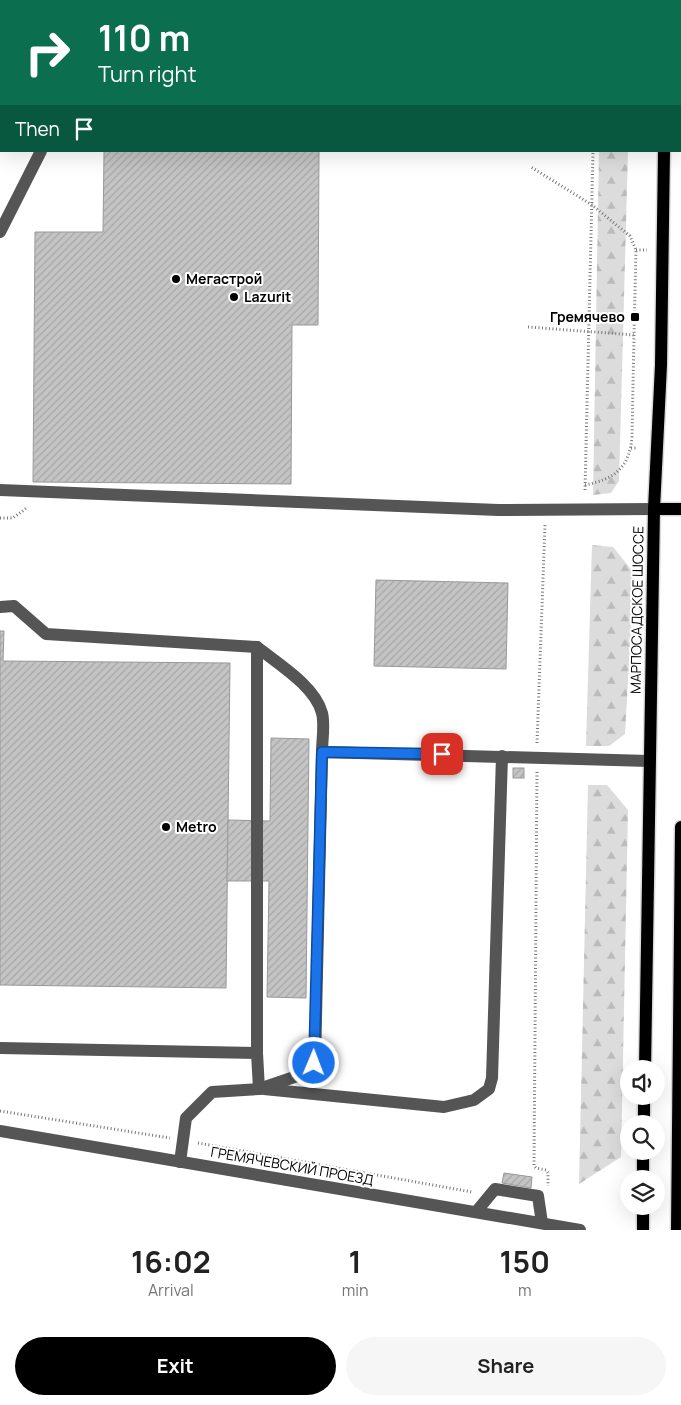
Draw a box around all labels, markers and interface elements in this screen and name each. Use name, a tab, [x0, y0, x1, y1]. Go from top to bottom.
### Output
text: 110 m	[98, 14, 190, 62]
icon: right	[15, 20, 80, 85]
text: Turn right	[98, 59, 196, 89]
icon: arrive	[70, 115, 98, 143]
text: Then	[15, 116, 60, 142]
place label: Мегастрой	[186, 269, 262, 288]
marker: Мегастрой	[170, 273, 182, 285]
place label: Lazurit	[244, 287, 291, 306]
marker: Lazurit	[228, 291, 240, 303]
place label: Гремячево	[550, 307, 625, 326]
marker: Гремячево	[629, 311, 641, 323]
street label: МАРПОСАДСКОЕ ШОССЕ	[626, 526, 647, 694]
pin	[421, 733, 463, 775]
icon: arrive	[428, 740, 456, 768]
place label: Metro	[176, 817, 217, 836]
marker: Metro	[160, 821, 172, 833]
position arrow	[287, 1036, 339, 1088]
map controls	[620, 1060, 665, 1215]
button: sound	[620, 1060, 665, 1105]
button: search	[620, 1115, 665, 1160]
street label: ГРЕМЯЧЕВСКИЙ ПРОЕЗД	[209, 1142, 375, 1189]
button: layers	[620, 1170, 665, 1215]
text: 16:02	[131, 1241, 211, 1282]
text: 1	[349, 1241, 362, 1282]
text: 150	[499, 1241, 550, 1282]
text: Arrival	[148, 1279, 194, 1301]
text: min	[342, 1279, 368, 1301]
text: m	[518, 1279, 532, 1301]
button: Exit	[15, 1337, 336, 1395]
button: Share	[346, 1337, 666, 1395]

